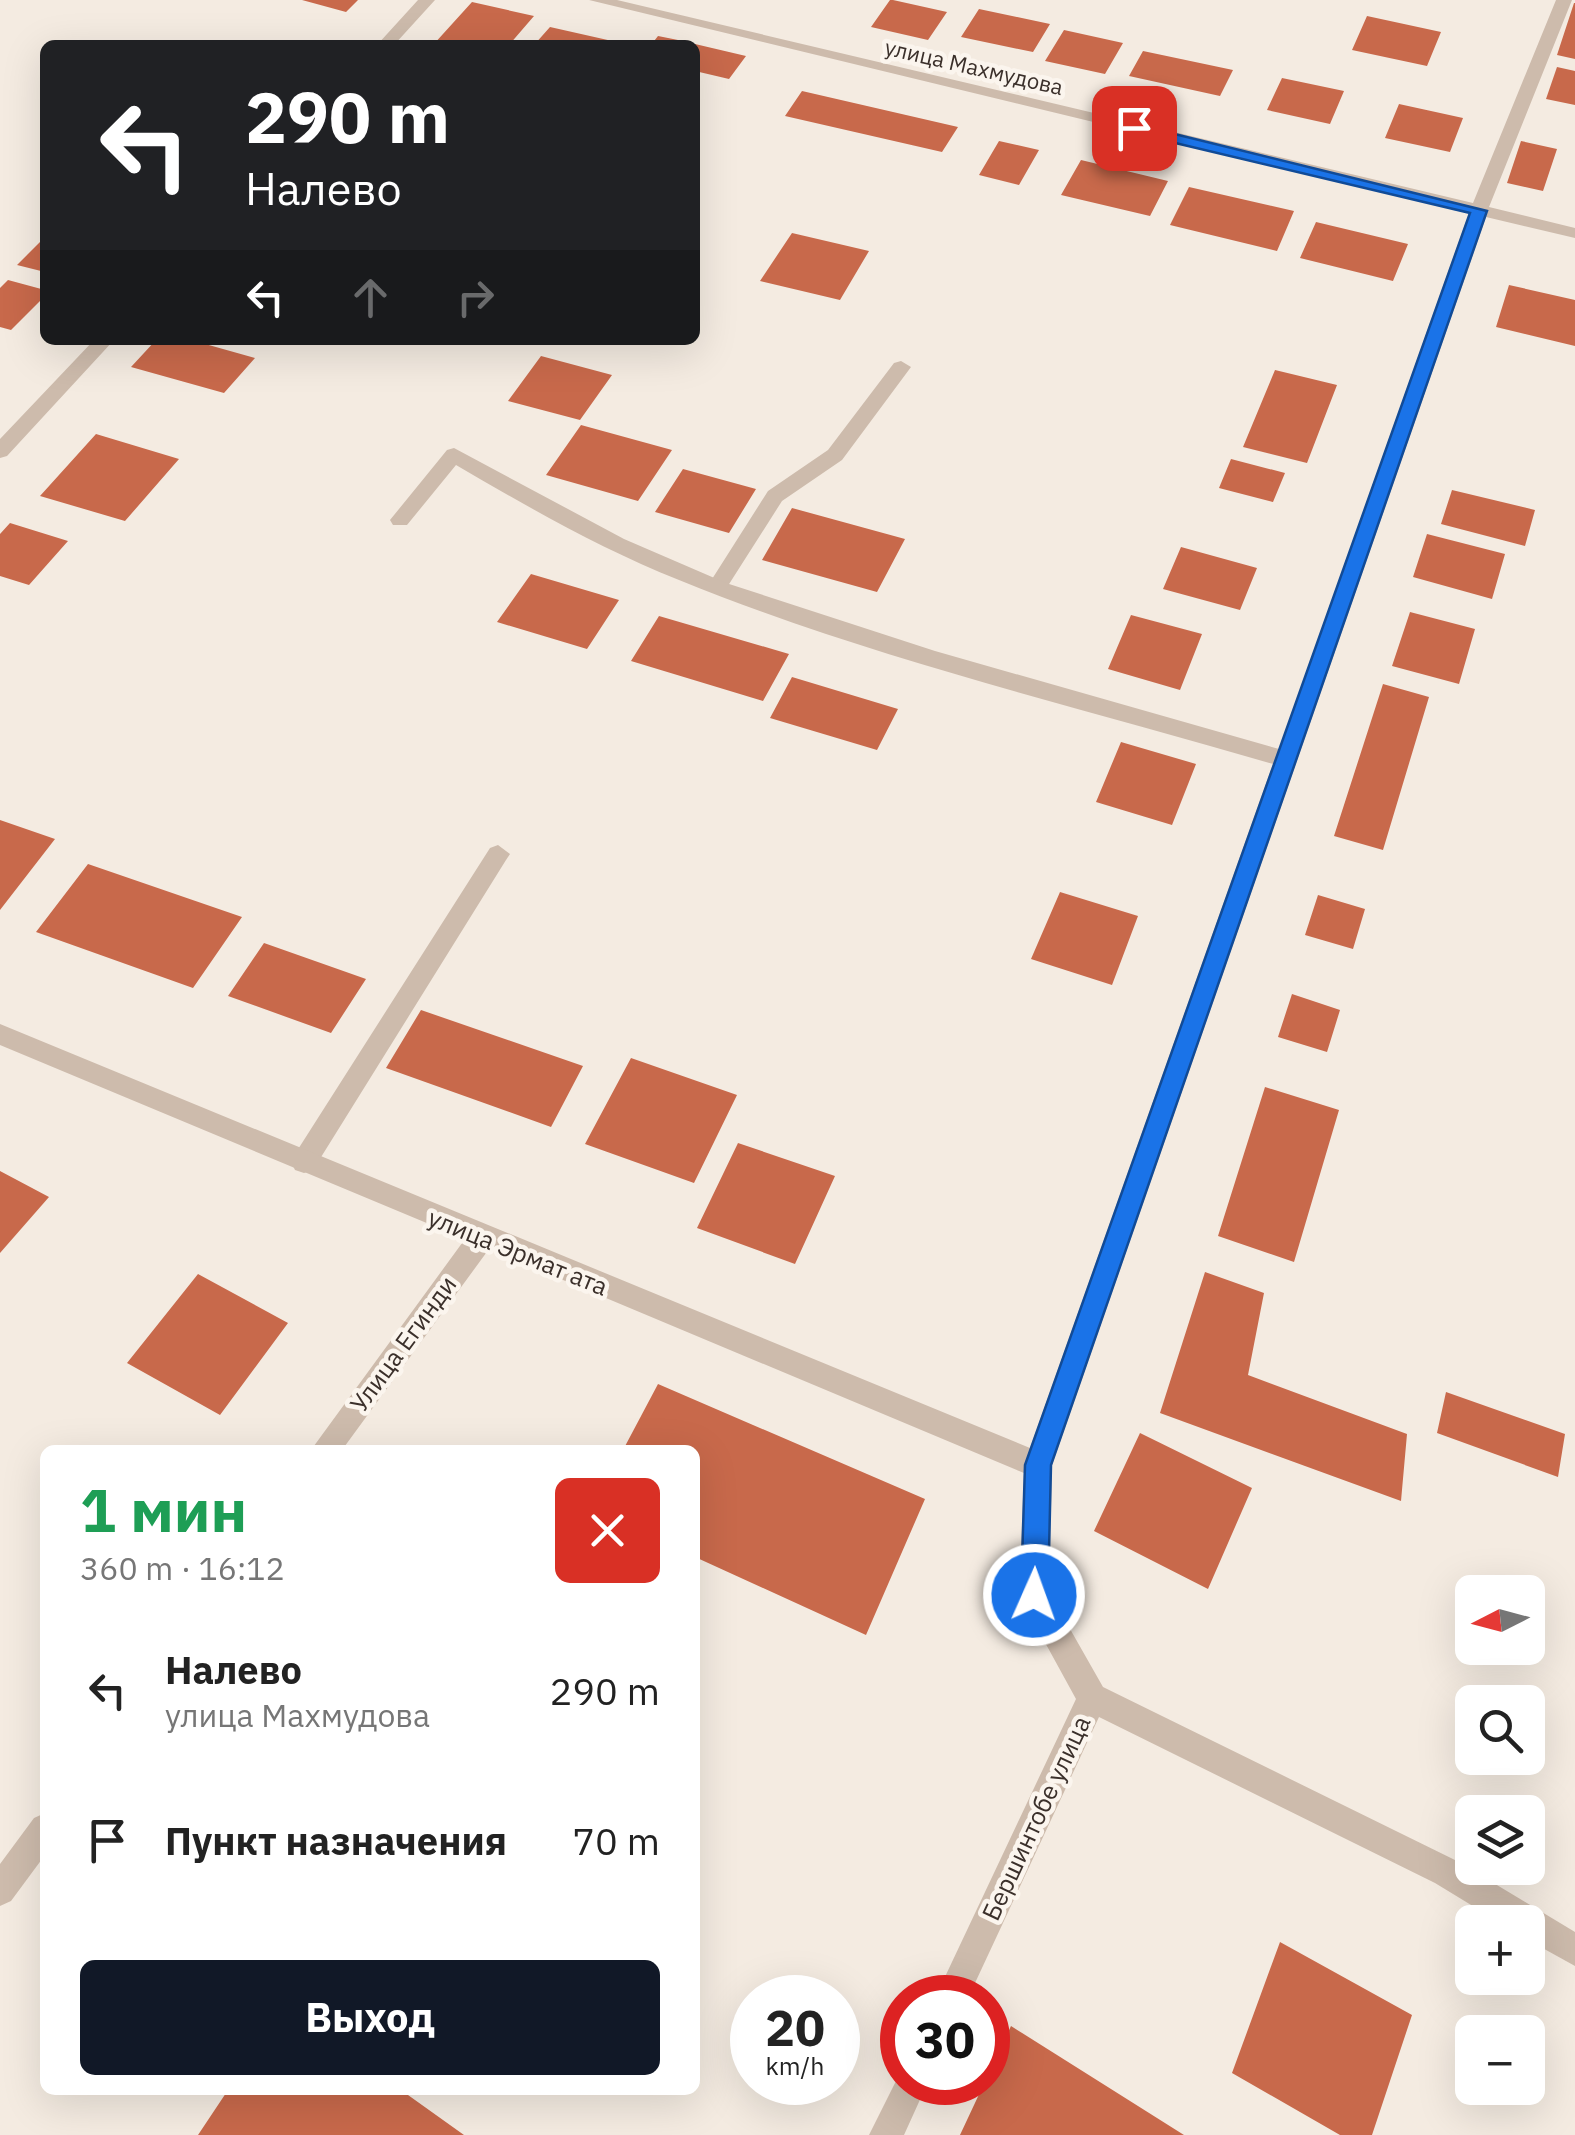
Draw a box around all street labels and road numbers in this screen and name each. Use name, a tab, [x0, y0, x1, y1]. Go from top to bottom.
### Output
street label: улица Махмудова	[882, 32, 1066, 101]
street label: улица Эрмат ата	[423, 1200, 613, 1303]
street label: Улица Егинди	[342, 1269, 463, 1418]
street label: Бершинтобе улица	[974, 1710, 1097, 1925]

